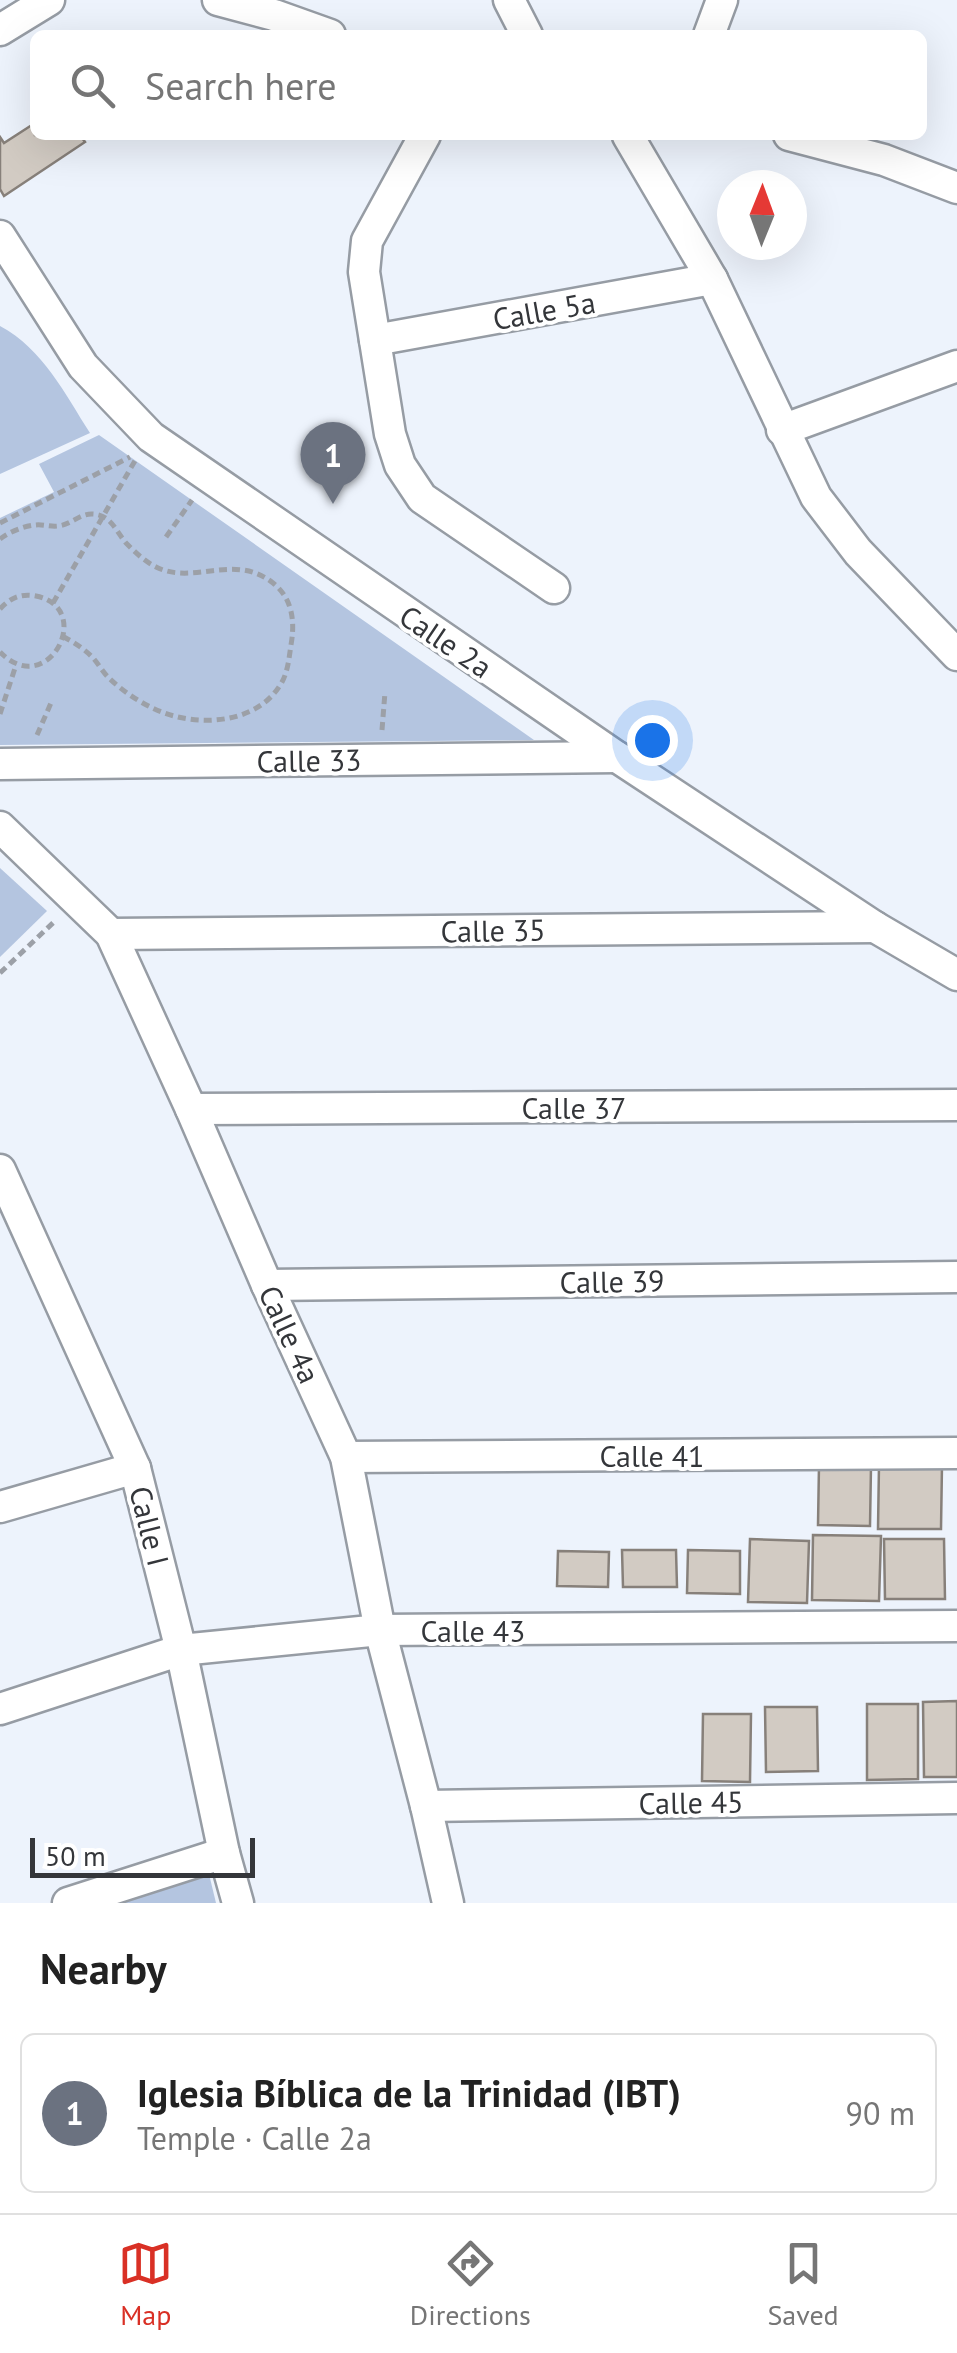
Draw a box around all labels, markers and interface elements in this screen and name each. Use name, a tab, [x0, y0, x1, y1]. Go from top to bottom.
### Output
search box	[30, 30, 927, 140]
icon: search	[65, 58, 120, 113]
text: Search here	[145, 61, 337, 110]
north arrow	[717, 170, 807, 260]
street label: Calle 5a	[490, 282, 598, 338]
pin: 1	[300, 422, 366, 504]
street label: Calle 2a	[392, 596, 500, 686]
your location	[627, 715, 678, 766]
street label: Calle 33	[256, 740, 362, 780]
street label: Calle 35	[440, 910, 546, 950]
street label: Calle 37	[522, 1088, 626, 1127]
street label: Calle 39	[559, 1261, 665, 1301]
street label: Calle 4a	[250, 1279, 330, 1389]
street label: Calle 41	[600, 1436, 704, 1475]
street label: Calle I	[121, 1482, 179, 1570]
street label: Calle 43	[421, 1611, 525, 1650]
street label: Calle 45	[638, 1782, 744, 1822]
scale bar	[30, 1833, 255, 1878]
text: 50 m	[45, 1837, 106, 1874]
text: Nearby	[40, 1941, 167, 1996]
text: Iglesia Bíblica de la Trinidad (IBT)	[137, 2068, 681, 2117]
text: 1	[65, 2092, 84, 2134]
text: 90 m	[846, 2092, 915, 2134]
text: Temple · Calle 2a	[137, 2117, 372, 2159]
tab: Map	[118, 2236, 173, 2333]
tab: Directions	[410, 2236, 531, 2333]
tab: Saved	[767, 2236, 839, 2333]

